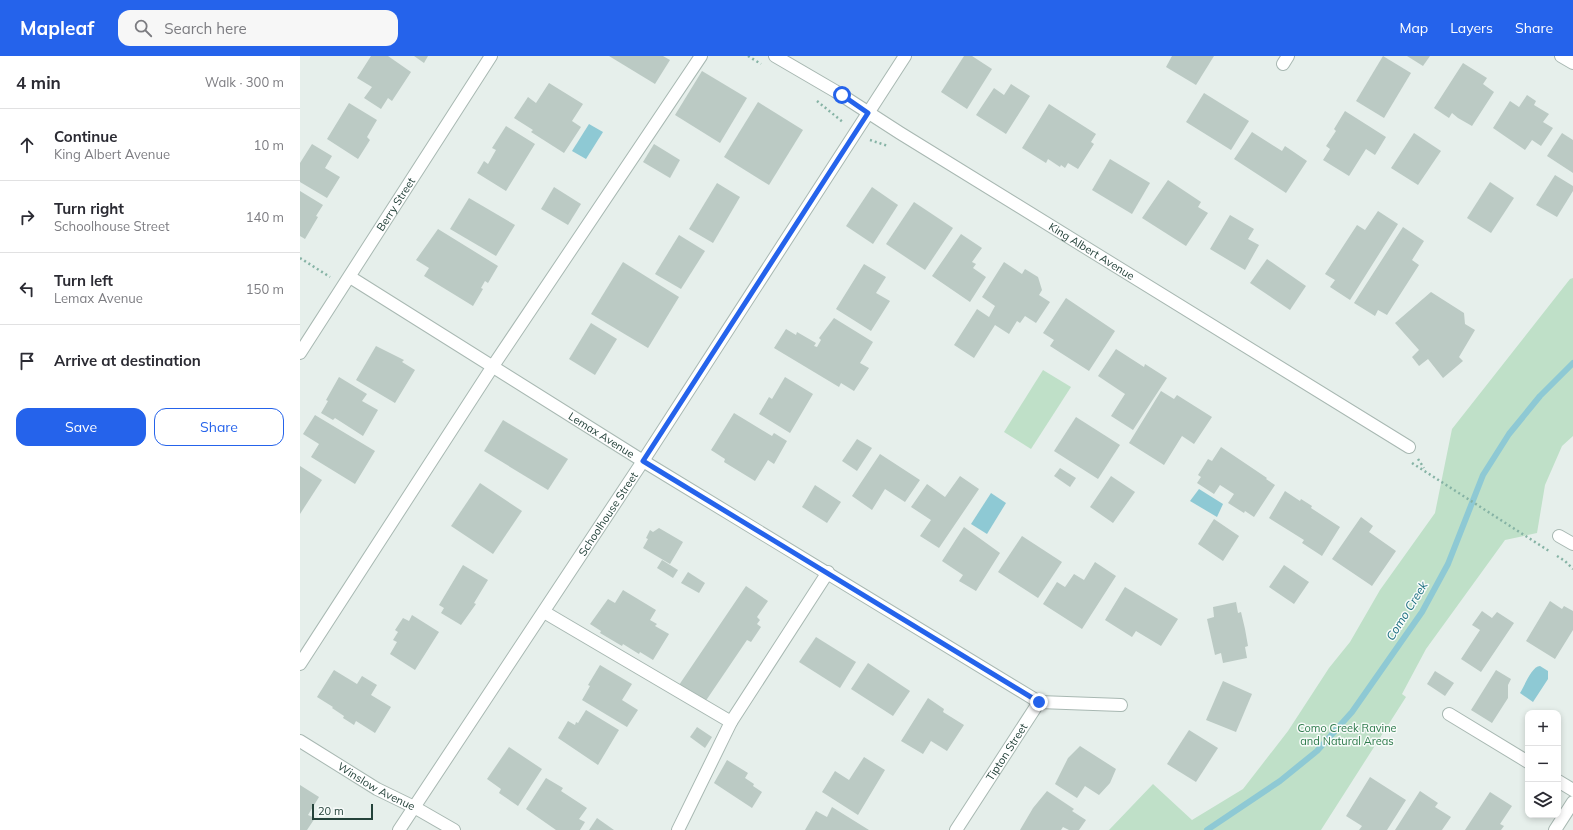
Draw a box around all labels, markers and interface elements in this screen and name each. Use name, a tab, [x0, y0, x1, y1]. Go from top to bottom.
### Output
search box	[118, 10, 398, 46]
text: Mapleaf	[20, 16, 94, 40]
icon: search	[132, 17, 154, 39]
text: Search here	[164, 19, 247, 38]
text: Map	[1399, 19, 1428, 37]
text: Layers	[1450, 19, 1493, 37]
text: Share	[1515, 19, 1553, 37]
text: 4 min	[16, 72, 61, 93]
text: Walk · 300 m	[205, 74, 284, 90]
route start	[833, 86, 851, 104]
text: Continue	[54, 127, 117, 146]
icon: ahead	[16, 134, 38, 156]
text: 10 m	[254, 137, 284, 153]
text: King Albert Avenue	[54, 146, 170, 162]
street label: Berry Street	[373, 175, 418, 234]
text: Turn right	[54, 199, 124, 218]
icon: right	[16, 206, 38, 228]
text: 140 m	[246, 209, 284, 225]
text: Schoolhouse Street	[54, 218, 170, 234]
street label: King Albert Avenue	[1046, 219, 1137, 283]
text: Turn left	[54, 271, 113, 290]
icon: left	[16, 278, 38, 300]
text: 150 m	[246, 281, 284, 297]
text: Lemax Avenue	[54, 290, 143, 306]
icon: arrive	[16, 350, 38, 372]
text: Arrive at destination	[54, 351, 201, 370]
button: Save	[16, 408, 146, 446]
button: Share	[154, 408, 284, 446]
street label: Lemax Avenue	[566, 409, 637, 461]
street label: Schoolhouse Street	[575, 469, 641, 559]
water label: Como Creek	[1382, 578, 1431, 643]
route end	[1030, 693, 1048, 711]
map controls	[1525, 710, 1561, 818]
button: +	[1525, 710, 1561, 746]
street label: Tipton Street	[983, 720, 1030, 783]
park label: Como Creek Ravine and Natural Areas	[1297, 721, 1397, 748]
button: −	[1525, 746, 1561, 782]
street label: Winslow Avenue	[335, 759, 417, 813]
button: layers	[1525, 782, 1561, 818]
scale bar	[312, 802, 373, 821]
text: 20 m	[318, 804, 344, 818]

